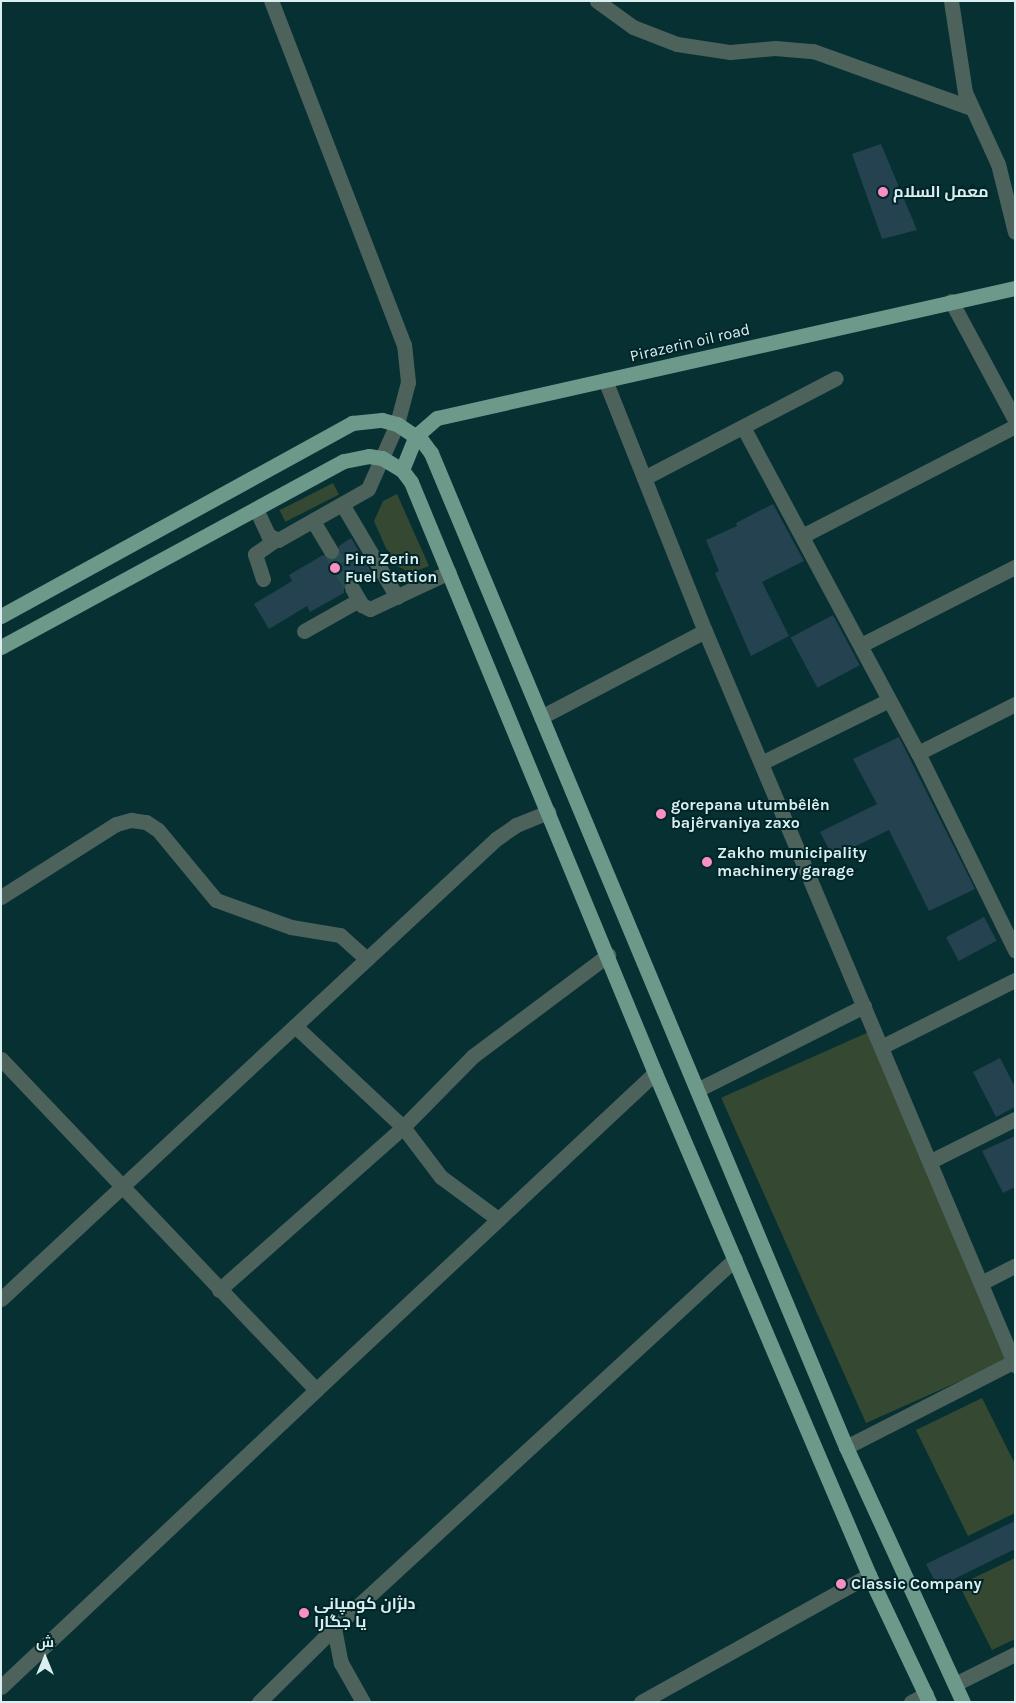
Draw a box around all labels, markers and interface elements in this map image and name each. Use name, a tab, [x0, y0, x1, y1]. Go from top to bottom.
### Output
place label: معمل السلام	[893, 182, 989, 202]
marker: معمل السلام	[877, 186, 889, 198]
street label: Pirazerin oil road	[628, 320, 752, 366]
place label: Pira Zerin Fuel Station	[345, 549, 437, 587]
marker: Pira Zerin Fuel Station	[329, 562, 341, 574]
place label: gorepana utumbêlên bajêrvaniya zaxo	[671, 795, 830, 833]
marker: gorepana utumbêlên bajêrvaniya zaxo	[655, 808, 667, 820]
place label: Zakho municipality machinery garage	[717, 843, 867, 881]
marker: Zakho municipality machinery garage	[701, 856, 713, 868]
place label: Classic Company	[851, 1574, 982, 1594]
marker: Classic Company	[835, 1578, 847, 1590]
place label: دلژان کومپانی یا جگارا	[314, 1594, 416, 1632]
marker: دلژان کومپانی یا جگارا	[298, 1607, 310, 1619]
north arrow	[20, 1633, 70, 1683]
text: ش	[36, 1634, 54, 1651]

